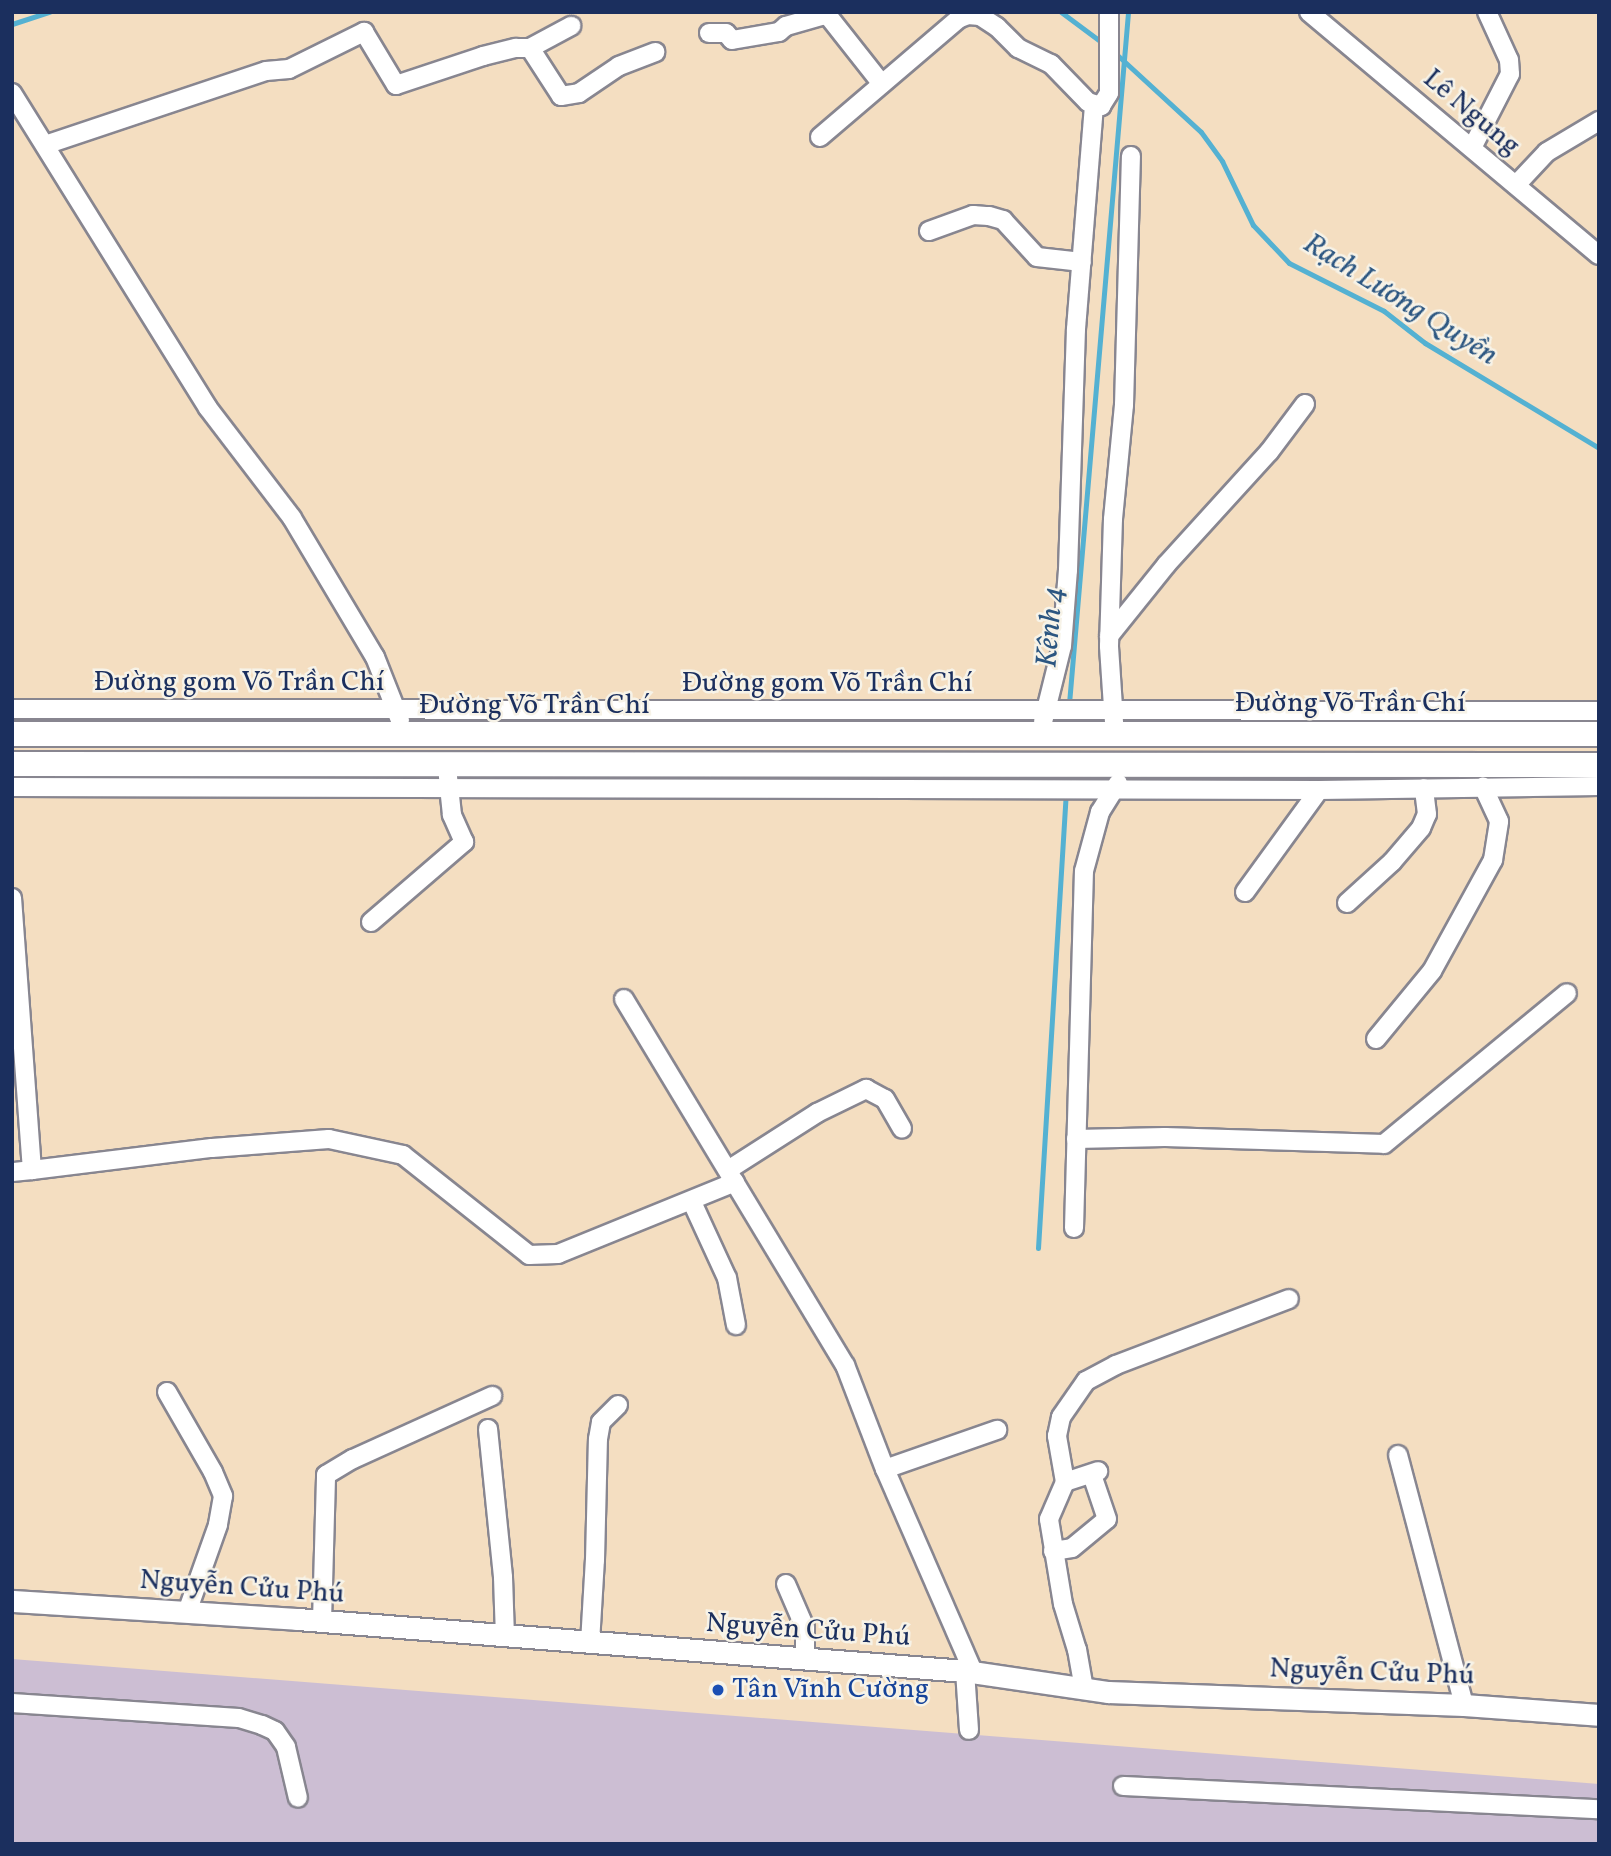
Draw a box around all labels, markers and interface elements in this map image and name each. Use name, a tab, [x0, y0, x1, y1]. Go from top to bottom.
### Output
street label: Lê Ngung	[1416, 63, 1526, 163]
water label: Rạch Lương Quyền	[1296, 226, 1504, 374]
water label: Kênh 4	[1030, 585, 1072, 669]
street label: Đường gom Võ Trần Chí	[93, 666, 385, 700]
street label: Đường gom Võ Trần Chí	[681, 667, 973, 701]
street label: Đường Võ Trần Chí	[1234, 687, 1466, 721]
street label: Đường Võ Trần Chí	[418, 689, 650, 723]
street label: Nguyễn Cửu Phú	[138, 1564, 346, 1612]
street label: Nguyễn Cửu Phú	[704, 1607, 912, 1655]
street label: Nguyễn Cửu Phú	[1269, 1653, 1475, 1693]
place label: Tân Vĩnh Cường	[732, 1673, 930, 1707]
marker: Tân Vĩnh Cường	[710, 1682, 726, 1698]

